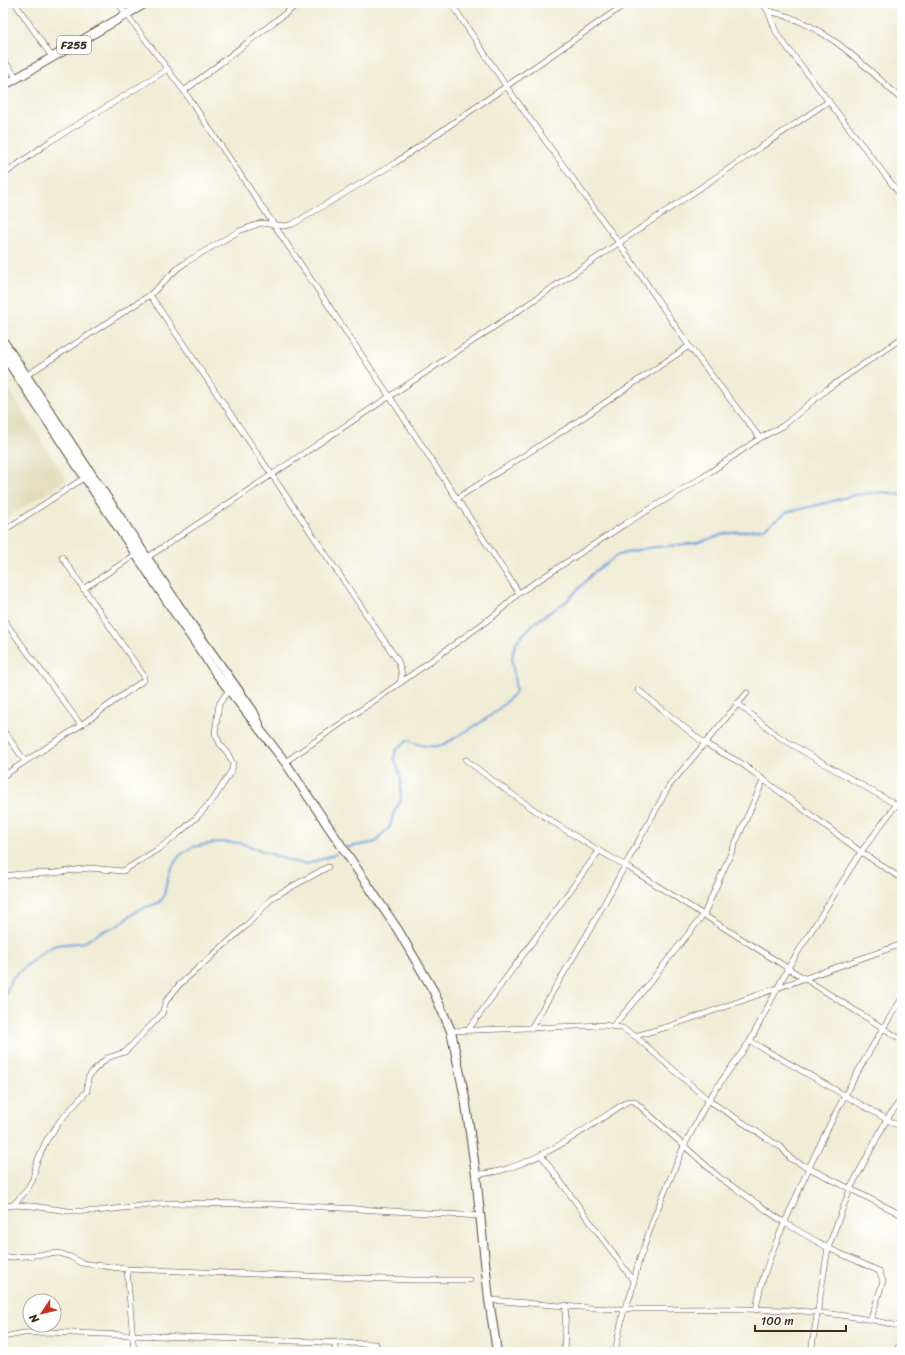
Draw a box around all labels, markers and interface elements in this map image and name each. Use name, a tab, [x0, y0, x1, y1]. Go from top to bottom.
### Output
road number: F255	[57, 36, 91, 54]
north arrow	[22, 1293, 62, 1333]
scale bar	[755, 1307, 846, 1333]
text: N	[24, 1310, 45, 1328]
text: 100 m	[761, 1310, 794, 1332]

